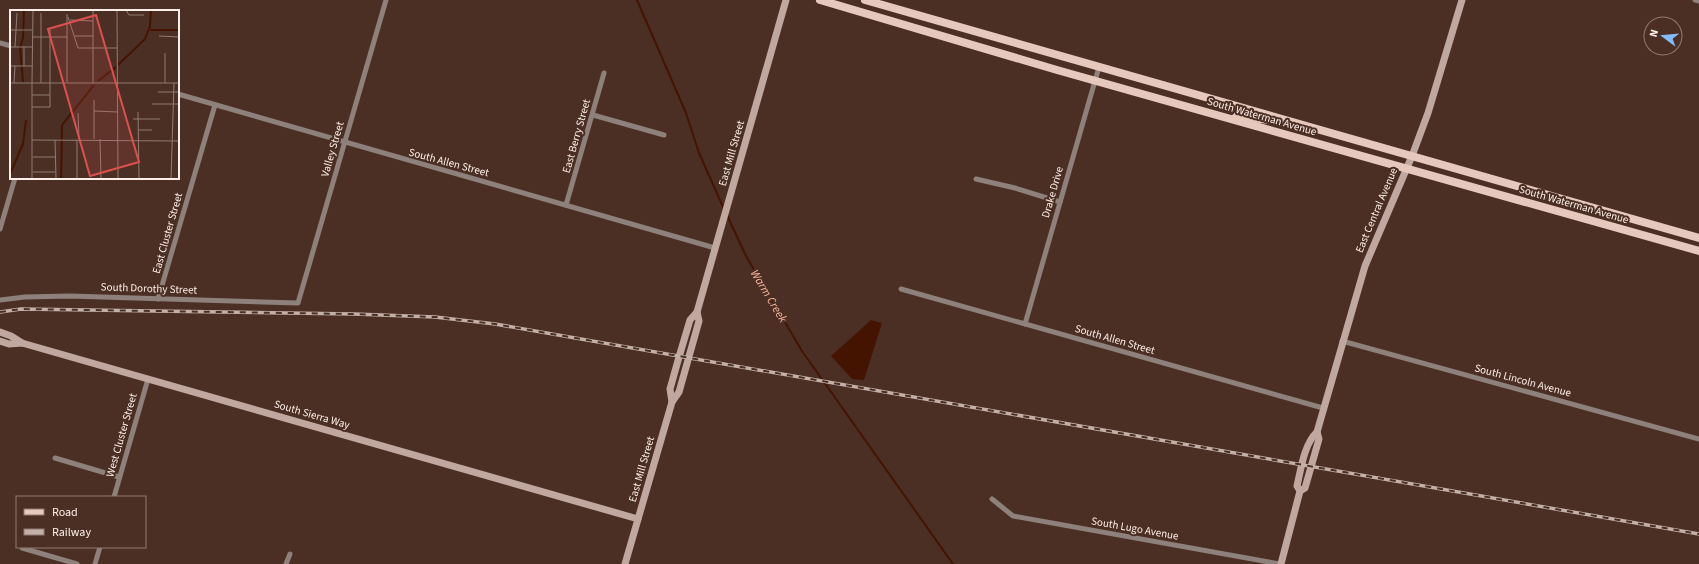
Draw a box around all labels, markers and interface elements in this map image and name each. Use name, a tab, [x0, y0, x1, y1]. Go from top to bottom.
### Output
inset map	[10, 10, 179, 179]
north arrow	[1643, 16, 1683, 56]
text: N	[1646, 28, 1662, 39]
street label: South Waterman Avenue	[1205, 94, 1319, 139]
street label: East Berry Street	[559, 97, 594, 175]
street label: East Mill Street	[715, 118, 748, 188]
street label: Valley Street	[317, 119, 348, 179]
street label: South Allen Street	[407, 145, 491, 180]
street label: Drake Drive	[1038, 164, 1067, 219]
street label: East Central Avenue	[1352, 165, 1401, 255]
street label: South Waterman Avenue	[1517, 182, 1631, 227]
street label: East Cluster Street	[149, 191, 186, 275]
water label: Warm Creek	[746, 266, 791, 326]
street label: South Dorothy Street	[100, 279, 198, 298]
street label: South Allen Street	[1073, 321, 1157, 358]
street label: South Lincoln Avenue	[1473, 360, 1573, 401]
street label: West Cluster Street	[102, 391, 141, 479]
street label: South Sierra Way	[272, 397, 351, 432]
street label: East Mill Street	[625, 434, 658, 504]
legend	[16, 496, 146, 548]
text: Road	[52, 504, 78, 521]
street label: South Lugo Avenue	[1090, 513, 1180, 544]
text: Railway	[52, 524, 91, 541]

